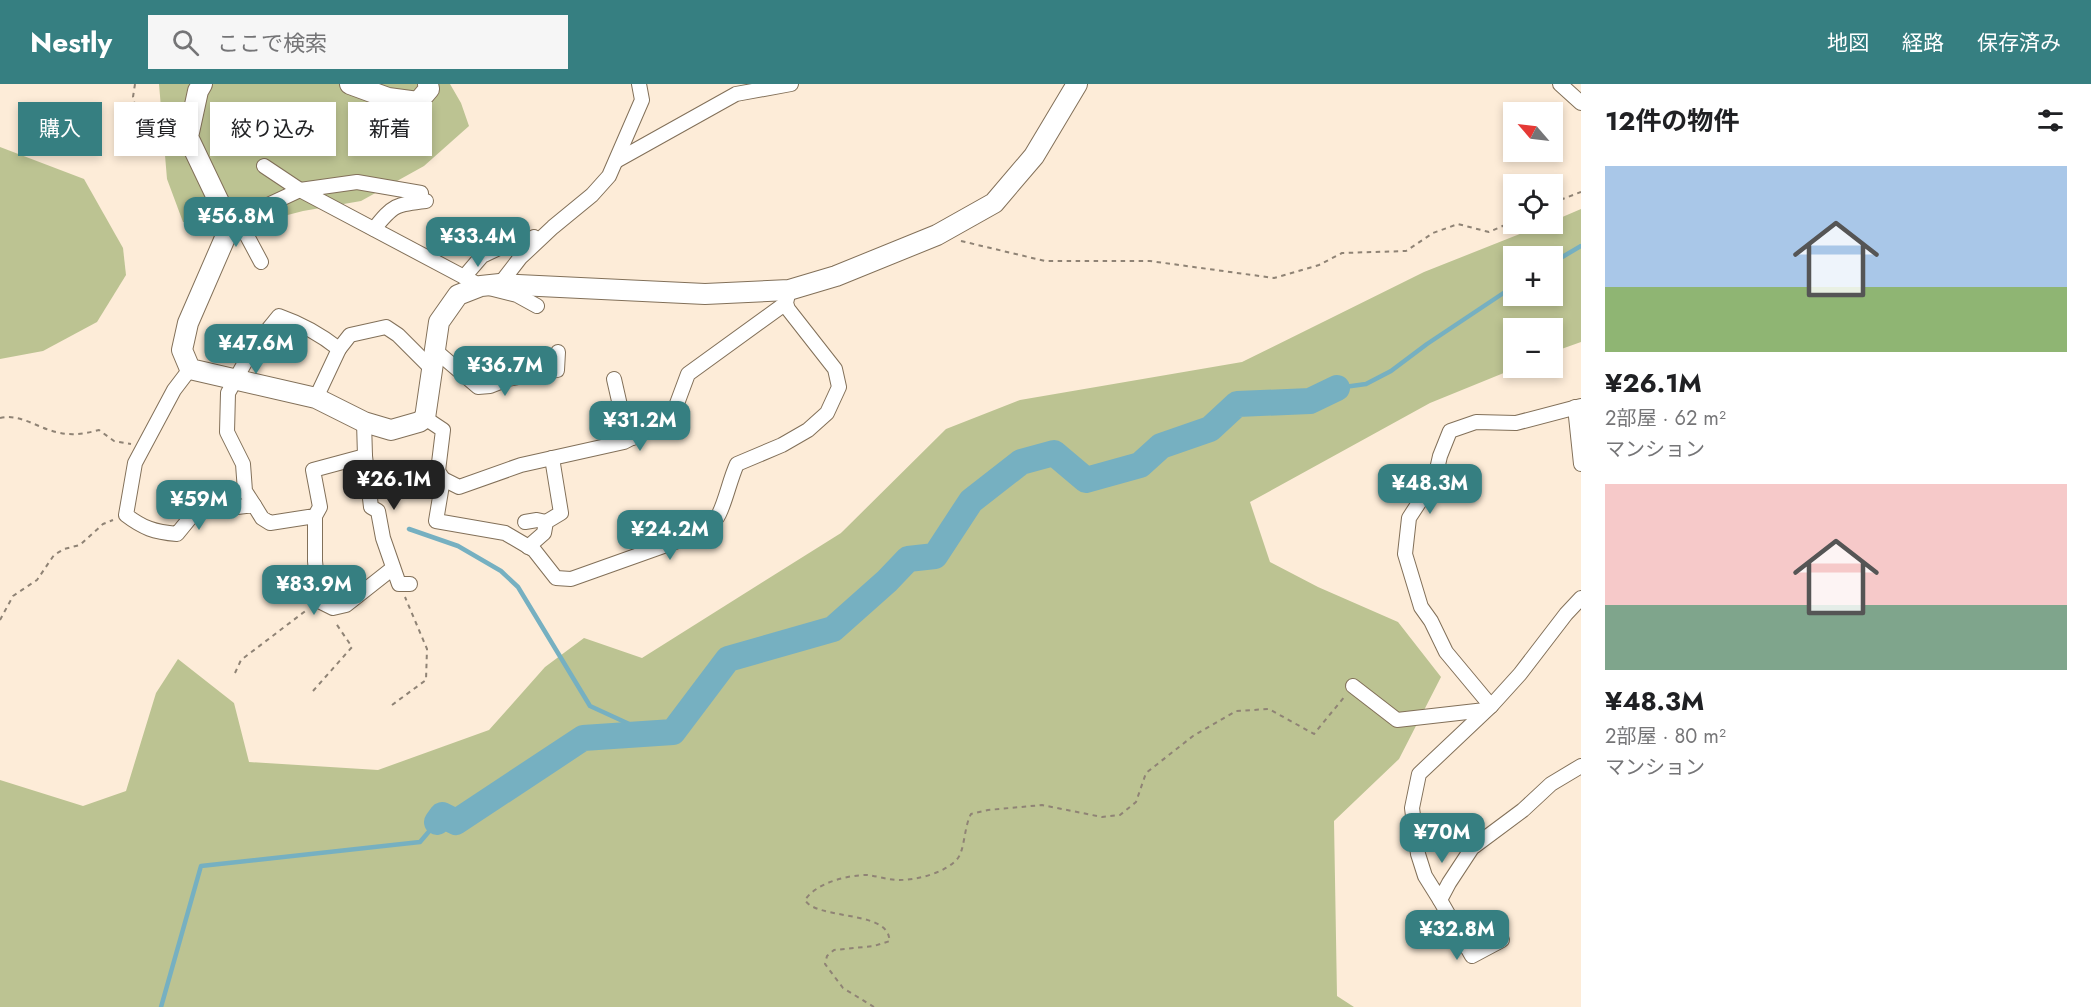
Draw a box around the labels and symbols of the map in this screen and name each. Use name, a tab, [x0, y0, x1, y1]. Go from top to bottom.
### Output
north arrow	[1503, 102, 1563, 162]
pin: ¥56.8M	[187, 197, 285, 248]
pin: ¥33.4M	[429, 217, 527, 268]
pin: ¥47.6M	[207, 324, 305, 375]
pin: ¥36.7M	[456, 346, 554, 397]
pin: ¥31.2M	[591, 401, 689, 452]
pin: ¥26.1M	[345, 460, 443, 511]
pin: ¥48.3M	[1381, 464, 1479, 515]
pin: ¥59M	[163, 480, 235, 531]
pin: ¥24.2M	[621, 510, 719, 561]
pin: ¥83.9M	[265, 565, 363, 616]
pin: ¥70M	[1406, 813, 1478, 864]
pin: ¥32.8M	[1408, 910, 1506, 961]

